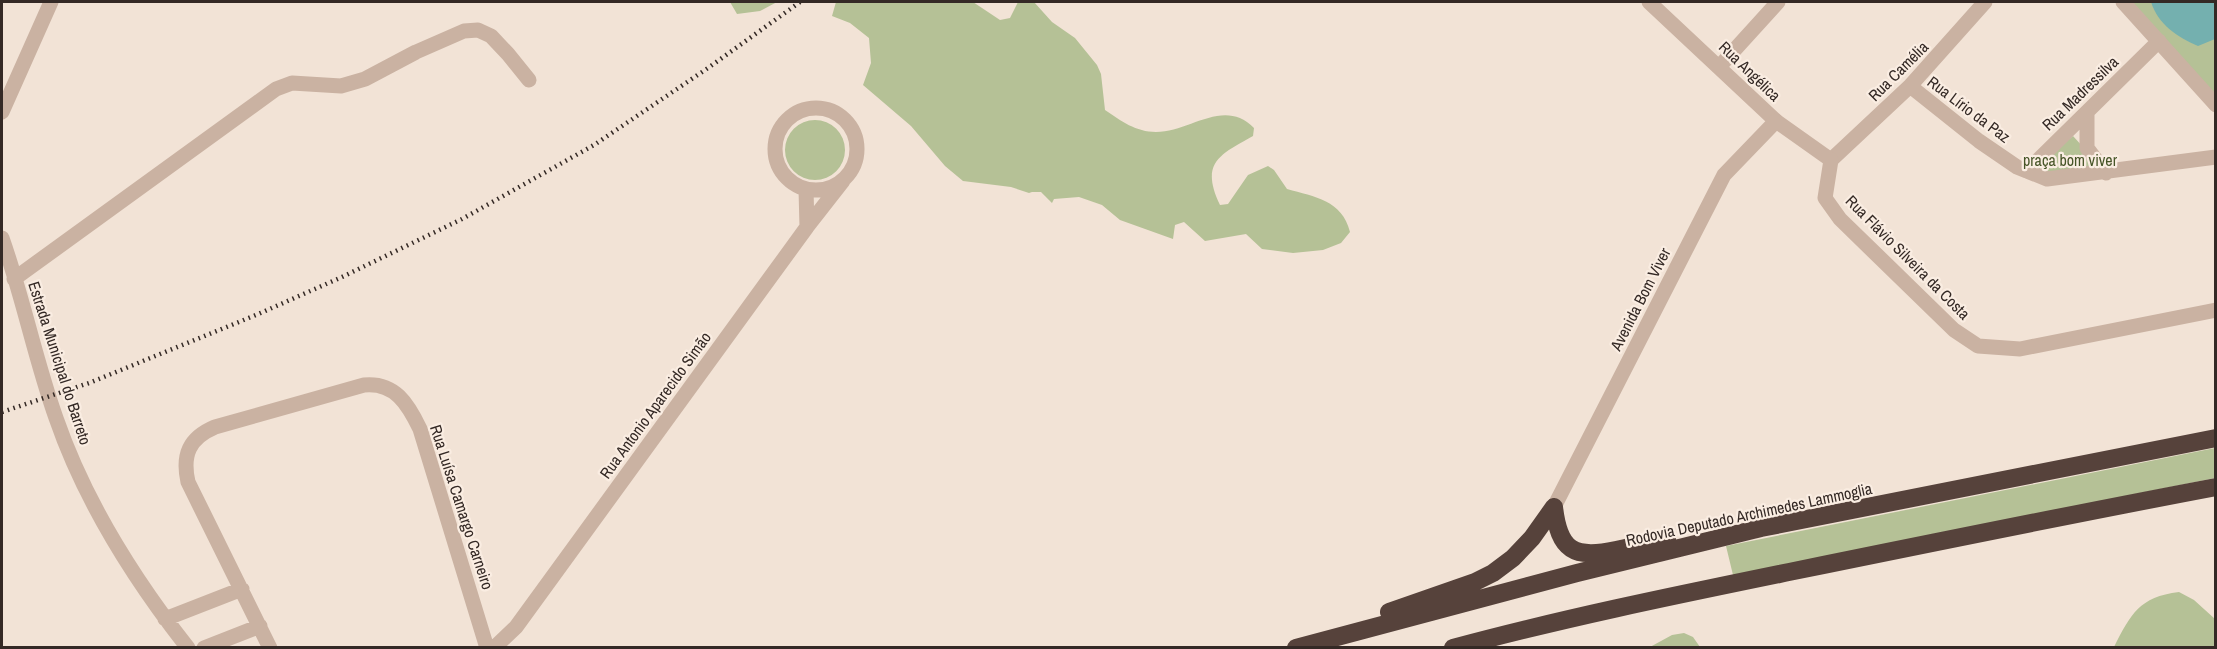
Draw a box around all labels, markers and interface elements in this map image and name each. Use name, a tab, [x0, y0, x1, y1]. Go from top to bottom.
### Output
street label: Rua Angélica	[1714, 36, 1786, 107]
street label: Rua Camélia	[1863, 36, 1933, 106]
street label: Rua Madressilva	[2037, 50, 2124, 135]
street label: Rua Lírio da Paz	[1923, 71, 2015, 148]
park label: praça bom viver	[2023, 149, 2118, 171]
street label: Rua Flávio Silveira da Costa	[1841, 190, 1976, 325]
street label: Avenida Bom Viver	[1604, 243, 1676, 355]
street label: Estrada Municipal do Barreto	[23, 278, 97, 448]
street label: Rua Antonio Aparecido Simão	[594, 327, 716, 483]
street label: Rua Luísa Camargo Carneiro	[425, 422, 499, 592]
street label: Rodovia Deputado Archimedes Lammoglia	[1624, 477, 1875, 551]

